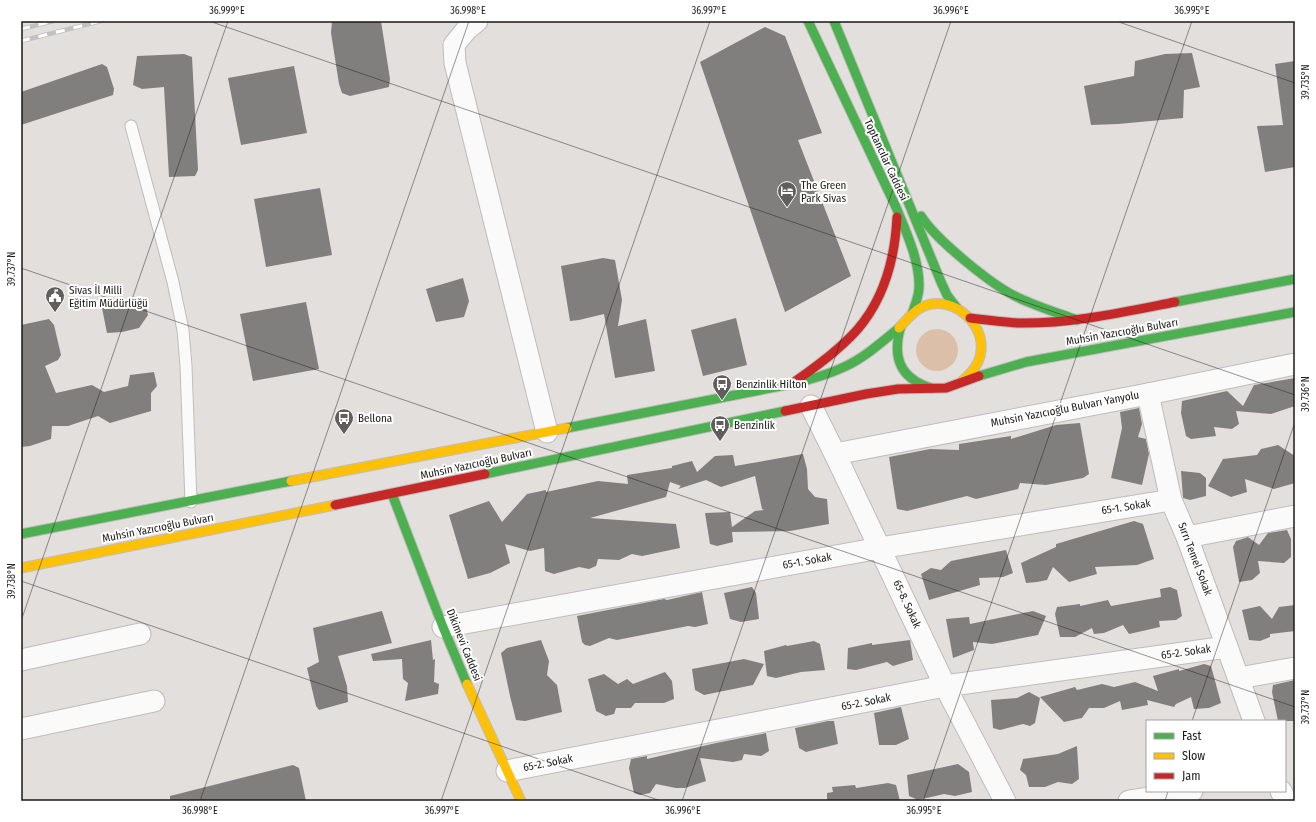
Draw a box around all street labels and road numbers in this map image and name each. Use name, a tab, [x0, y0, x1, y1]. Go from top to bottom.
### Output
street label: Toptancılar Caddesi	[861, 117, 911, 203]
street label: Muhsin Yazıcıoğlu Bulvarı	[1065, 316, 1179, 348]
street label: Muhsin Yazıcıoğlu Bulvarı Yanyolu	[990, 388, 1140, 430]
street label: Muhsin Yazıcıoğlu Bulvarı	[419, 446, 533, 482]
street label: 65-1. Sokak	[1100, 497, 1152, 517]
street label: Muhsin Yazıcıoğlu Bulvarı	[101, 511, 215, 545]
street label: Sırrı Temel Sokak	[1175, 521, 1215, 598]
street label: 65-1. Sokak	[781, 550, 833, 572]
street label: 65-8. Sokak	[890, 578, 924, 631]
street label: Dikimevi Caddesi	[444, 607, 484, 683]
street label: 65-2. Sokak	[1160, 642, 1213, 662]
street label: 65-2. Sokak	[840, 691, 893, 713]
street label: 65-2. Sokak	[522, 752, 575, 774]

